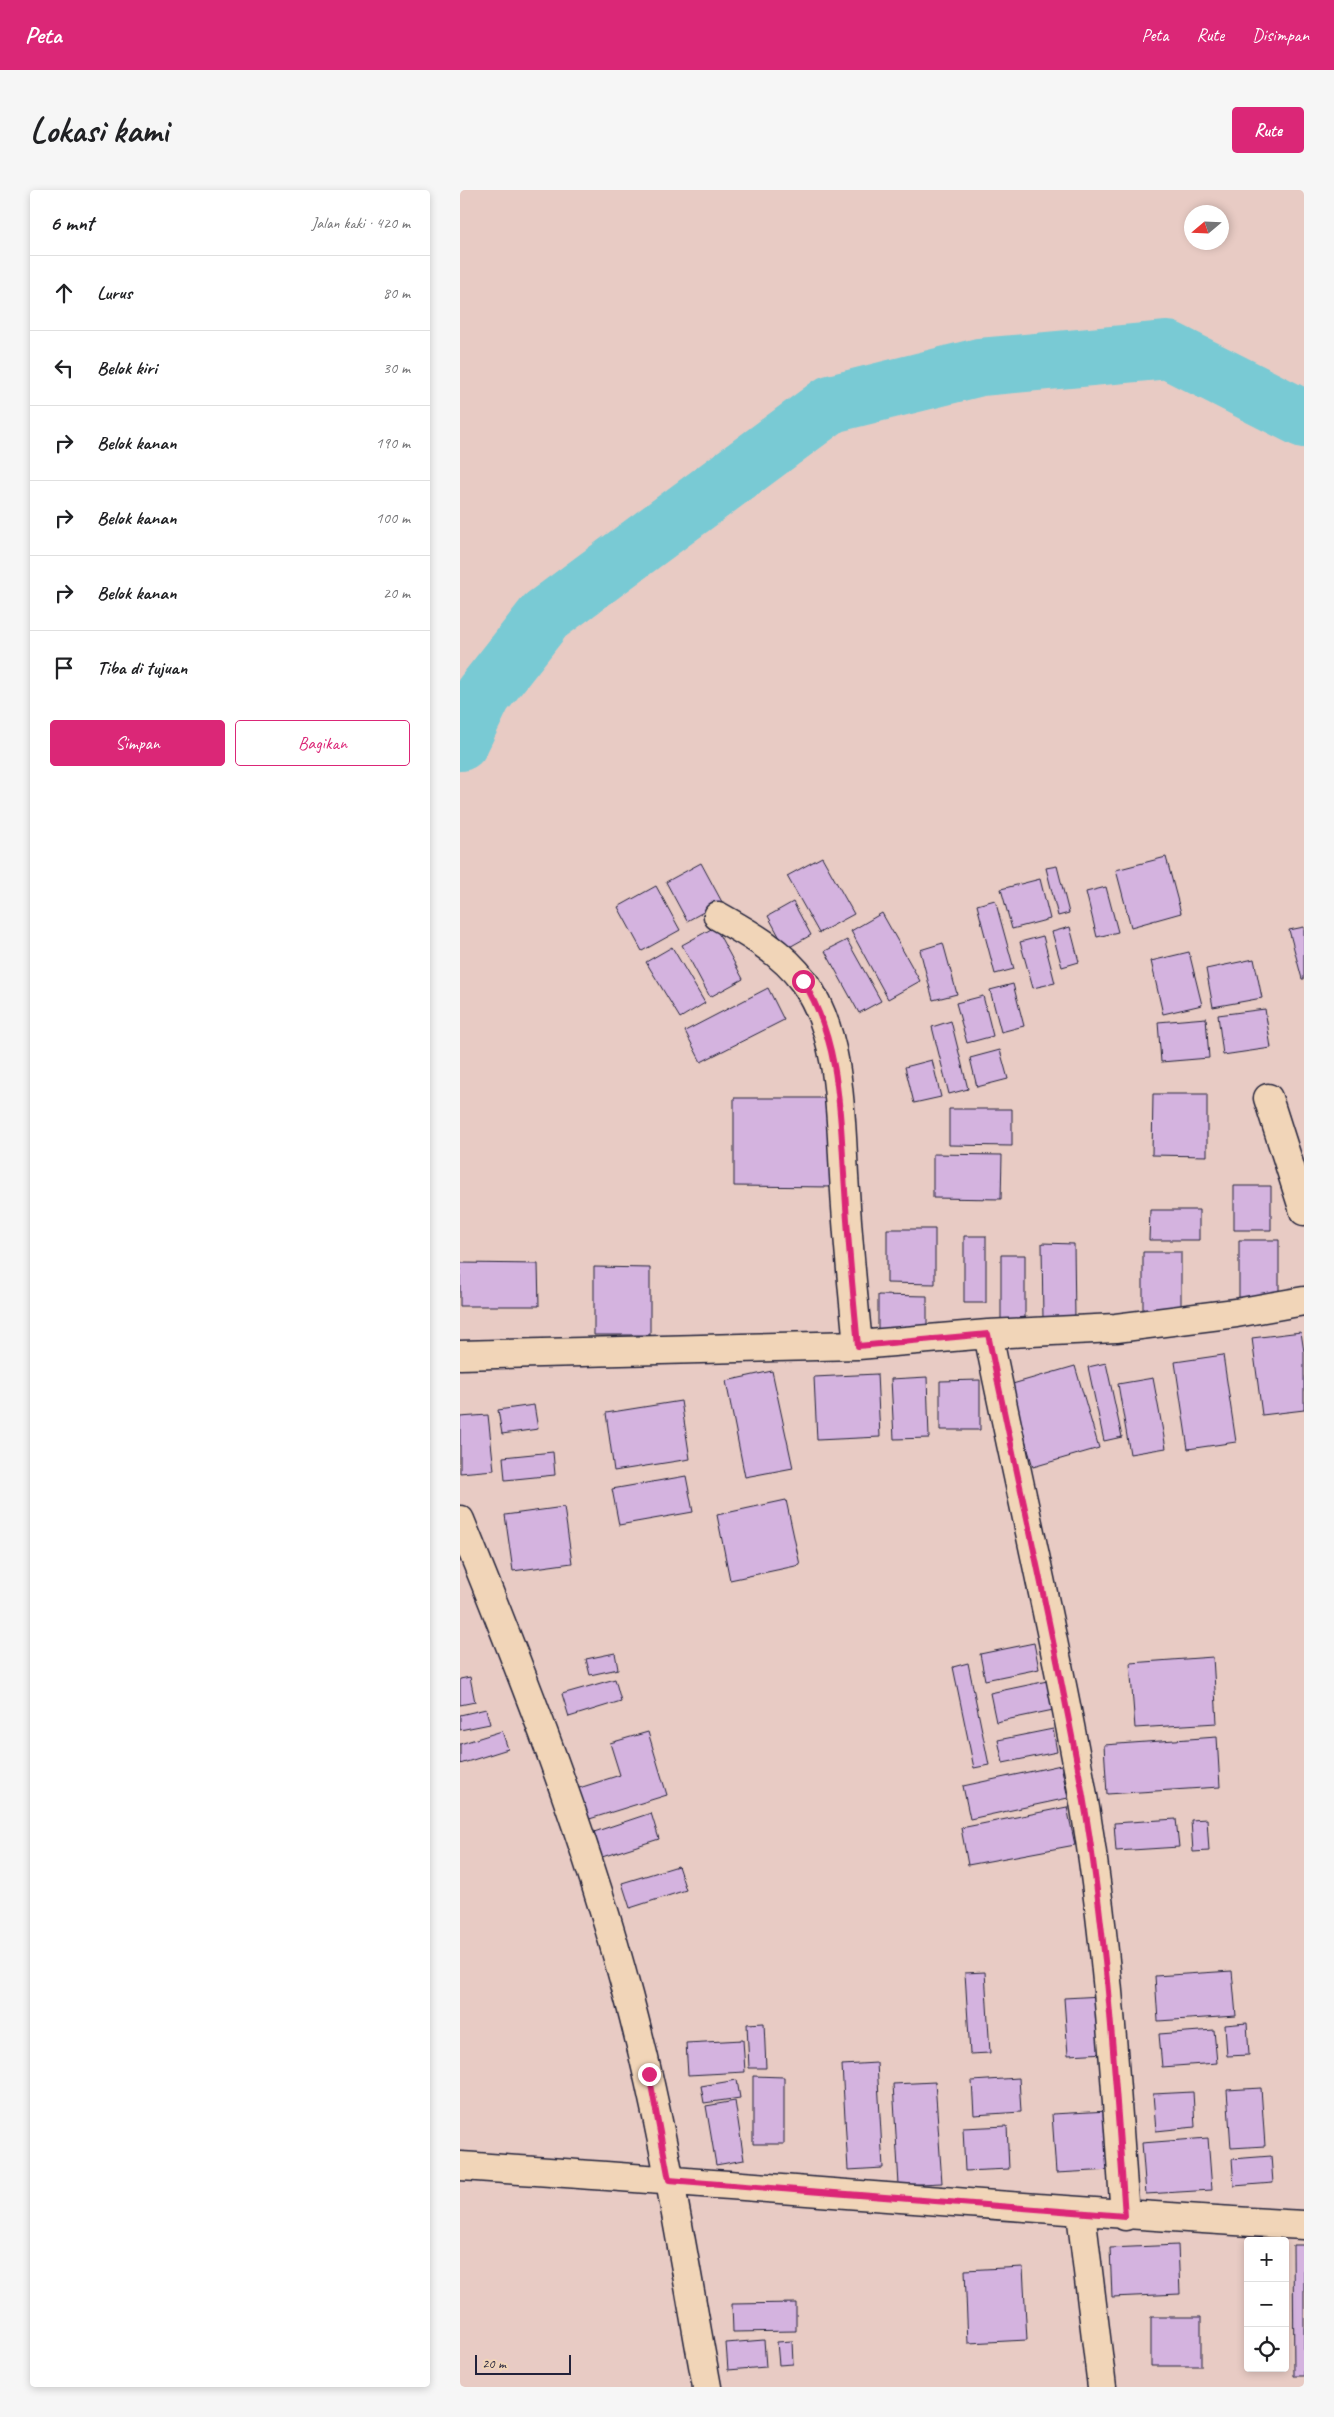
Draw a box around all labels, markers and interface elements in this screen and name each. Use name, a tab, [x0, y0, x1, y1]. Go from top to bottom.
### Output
text: Peta	[25, 20, 62, 50]
text: Peta	[1142, 24, 1169, 46]
text: Rute	[1197, 24, 1224, 46]
text: Disimpan	[1252, 24, 1309, 46]
button: Rute	[1232, 107, 1304, 153]
text: Lokasi kami	[30, 108, 168, 153]
north arrow	[1184, 205, 1229, 250]
text: 6 mnt	[50, 210, 94, 236]
text: Jalan kaki · 420 m	[312, 213, 410, 233]
icon: ahead	[50, 279, 78, 307]
text: Lurus	[97, 281, 132, 305]
text: 80 m	[383, 283, 410, 303]
icon: left	[50, 354, 78, 382]
text: Belok kiri	[97, 356, 157, 380]
text: 30 m	[383, 358, 410, 378]
icon: right	[50, 429, 78, 457]
text: Belok kanan	[97, 431, 176, 455]
text: 190 m	[376, 433, 410, 453]
icon: right	[50, 504, 78, 532]
text: Belok kanan	[97, 506, 176, 530]
text: 100 m	[376, 508, 410, 528]
icon: right	[50, 579, 78, 607]
text: Belok kanan	[97, 581, 176, 605]
text: 20 m	[383, 583, 410, 603]
icon: arrive	[50, 654, 78, 682]
text: Tiba di tujuan	[97, 656, 187, 680]
button: Simpan	[50, 720, 225, 766]
button: Bagikan	[235, 720, 410, 766]
route start	[792, 970, 815, 993]
route end	[638, 2063, 661, 2086]
map controls	[1244, 2237, 1289, 2372]
button: +	[1244, 2237, 1289, 2282]
button: −	[1244, 2282, 1289, 2327]
button: locate	[1244, 2327, 1289, 2372]
scale bar	[475, 2352, 571, 2375]
text: 20 m	[482, 2355, 506, 2372]

